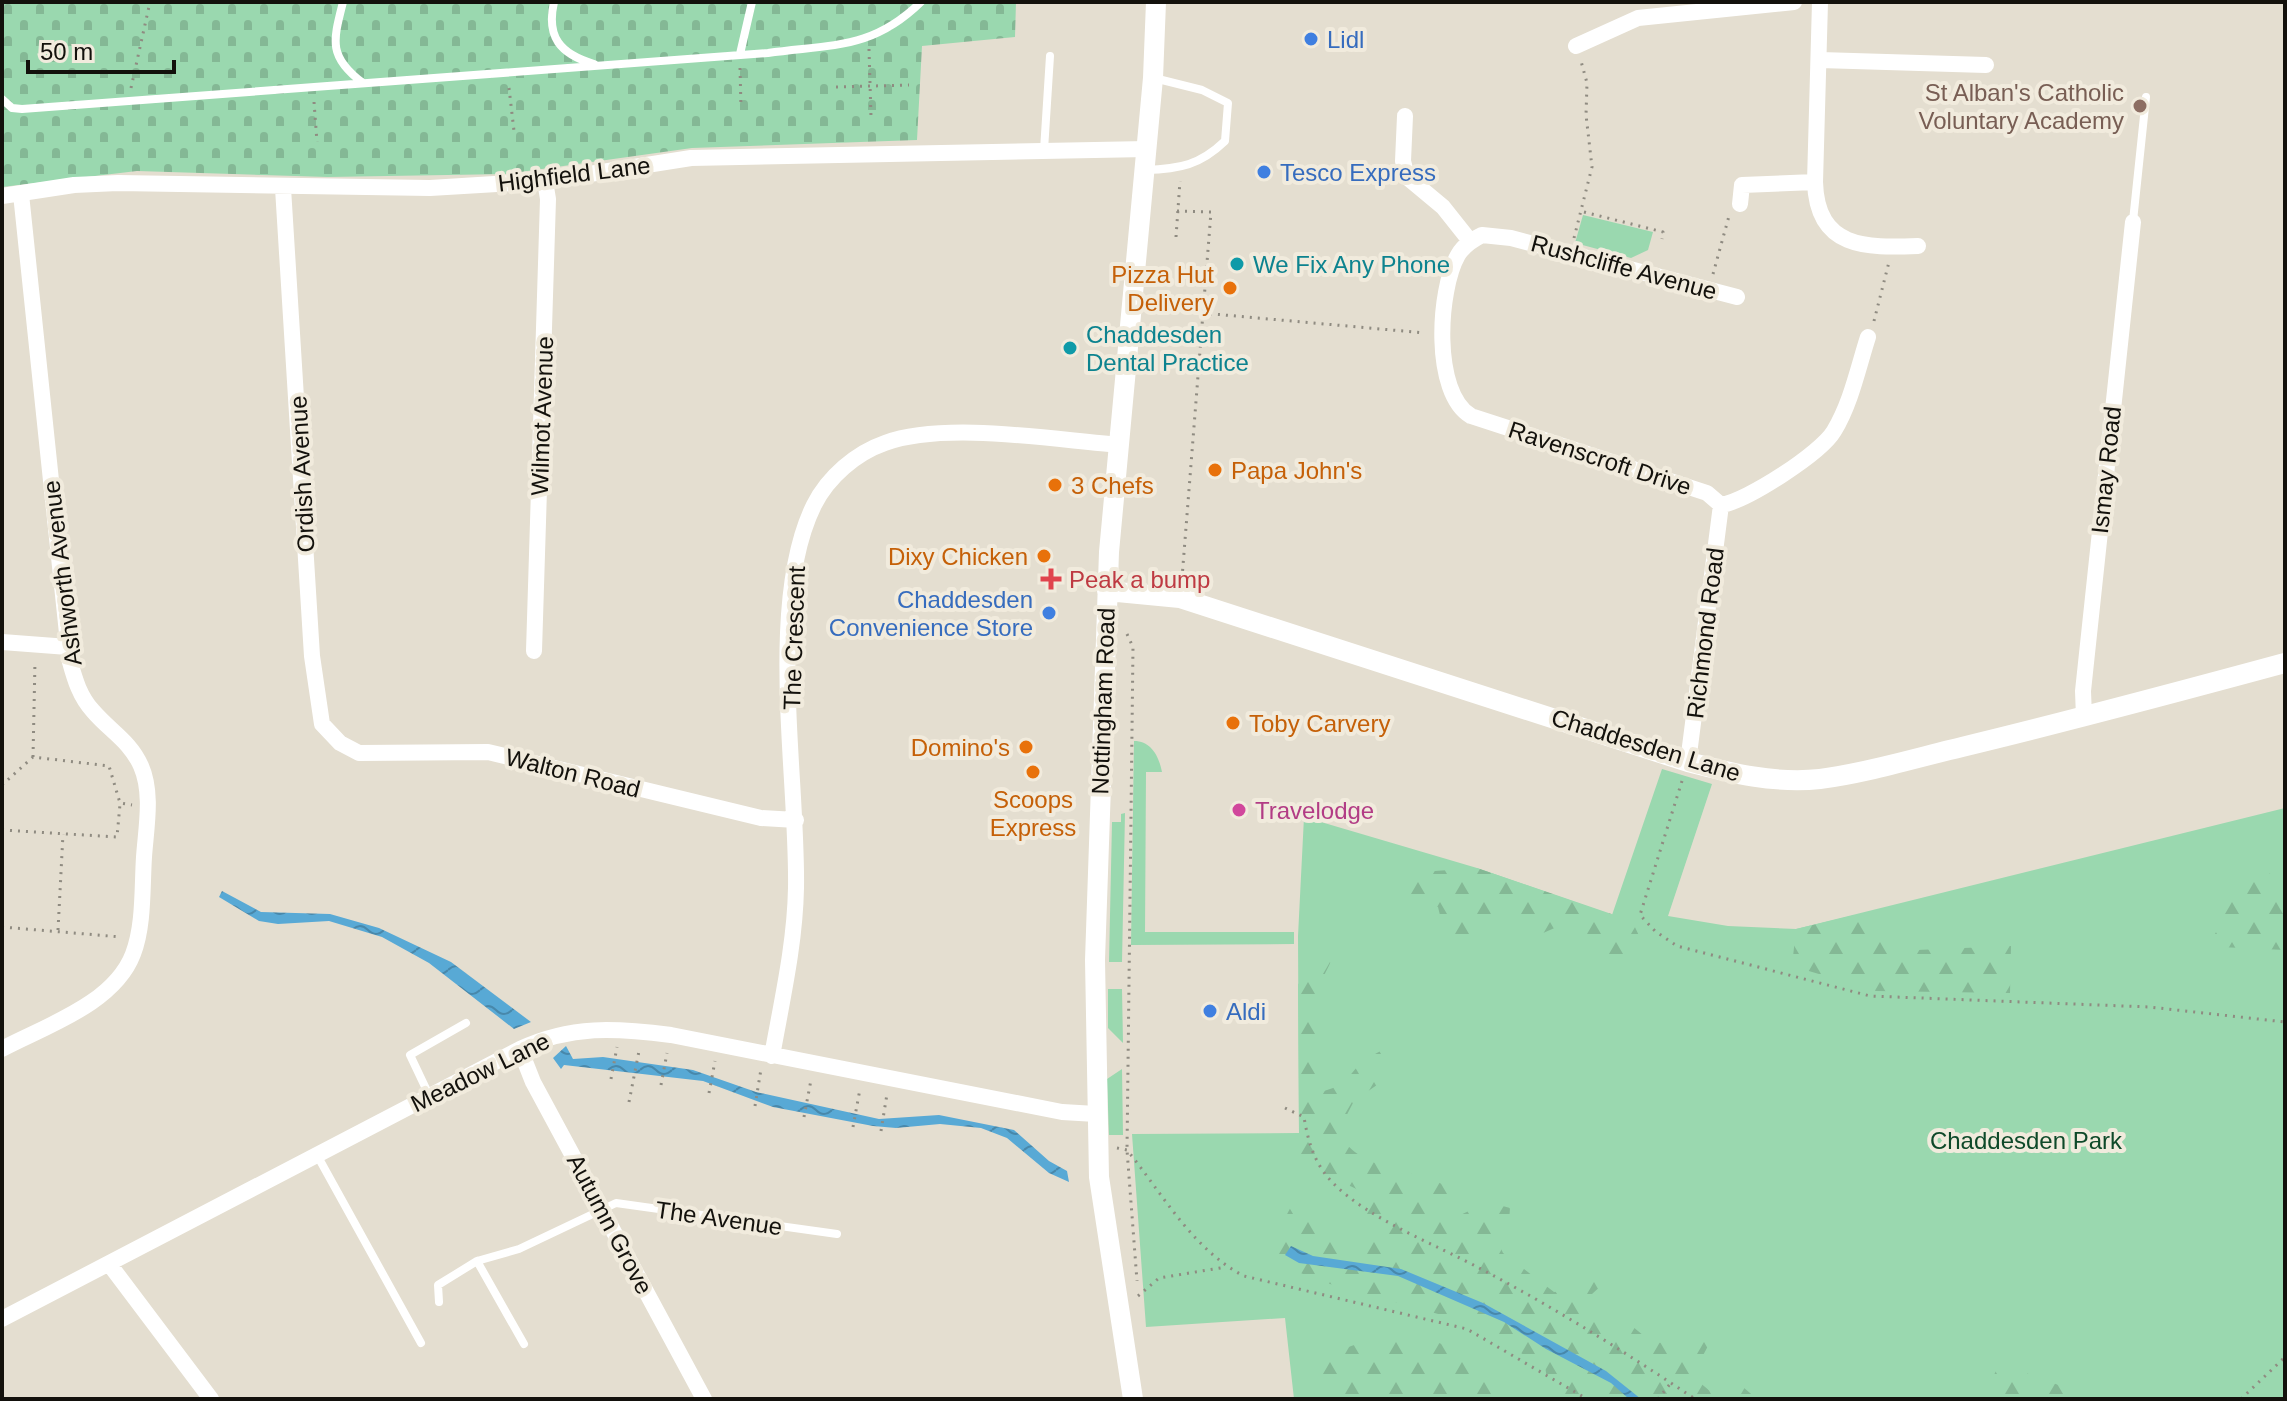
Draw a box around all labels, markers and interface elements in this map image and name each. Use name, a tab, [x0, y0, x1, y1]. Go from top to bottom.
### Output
scale bar	[28, 24, 174, 74]
place label: Lidl	[1327, 26, 1364, 53]
marker: Lidl	[1302, 30, 1320, 48]
text: 50 m	[40, 38, 93, 65]
place label: St Alban's Catholic Voluntary Academy	[1919, 79, 2124, 134]
marker: St Alban's Catholic Voluntary Academy	[2131, 97, 2149, 115]
street label: Highfield Lane	[496, 151, 652, 197]
place label: Tesco Express	[1280, 159, 1436, 186]
marker: Tesco Express	[1255, 163, 1273, 181]
street label: Rushcliffe Avenue	[1528, 229, 1720, 305]
place label: We Fix Any Phone	[1253, 251, 1450, 278]
marker: We Fix Any Phone	[1228, 255, 1246, 273]
place label: Pizza Hut Delivery	[1111, 261, 1214, 316]
marker: Pizza Hut Delivery	[1221, 279, 1239, 297]
place label: Chaddesden Dental Practice	[1086, 321, 1249, 376]
street label: Wilmot Avenue	[526, 336, 558, 496]
marker: Chaddesden Dental Practice	[1061, 339, 1079, 357]
street label: Ordish Avenue	[284, 395, 320, 553]
street label: Ismay Road	[2086, 405, 2126, 535]
street label: Ravenscroft Drive	[1505, 416, 1695, 500]
place label: Papa John's	[1231, 457, 1362, 484]
marker: Papa John's	[1206, 461, 1224, 479]
place label: 3 Chefs	[1071, 472, 1154, 499]
marker: 3 Chefs	[1046, 476, 1064, 494]
street label: Ashworth Avenue	[37, 479, 87, 667]
place label: Dixy Chicken	[888, 543, 1028, 570]
street label: Richmond Road	[1681, 546, 1729, 720]
marker: Dixy Chicken	[1035, 547, 1053, 565]
street label: The Crescent	[778, 565, 810, 710]
place label: Peak a bump	[1069, 566, 1210, 593]
marker: Peak a bump	[1040, 568, 1062, 590]
place label: Chaddesden Convenience Store	[829, 586, 1033, 641]
marker: Chaddesden Convenience Store	[1040, 604, 1058, 622]
street label: Nottingham Road	[1086, 607, 1120, 795]
street label: Chaddesden Lane	[1548, 703, 1744, 787]
place label: Toby Carvery	[1249, 710, 1390, 737]
marker: Toby Carvery	[1224, 714, 1242, 732]
place label: Domino's	[911, 734, 1010, 761]
marker: Domino's	[1017, 738, 1035, 756]
street label: Walton Road	[503, 743, 643, 803]
marker: Scoops Express	[1024, 763, 1042, 781]
place label: Scoops Express	[990, 786, 1076, 841]
place label: Travelodge	[1255, 797, 1374, 824]
marker: Travelodge	[1230, 801, 1248, 819]
place label: Aldi	[1226, 998, 1266, 1025]
marker: Aldi	[1201, 1002, 1219, 1020]
street label: Meadow Lane	[406, 1027, 554, 1117]
park label: Chaddesden Park	[1930, 1127, 2123, 1154]
street label: Autumn Grove	[562, 1149, 658, 1299]
street label: The Avenue	[654, 1196, 784, 1240]

